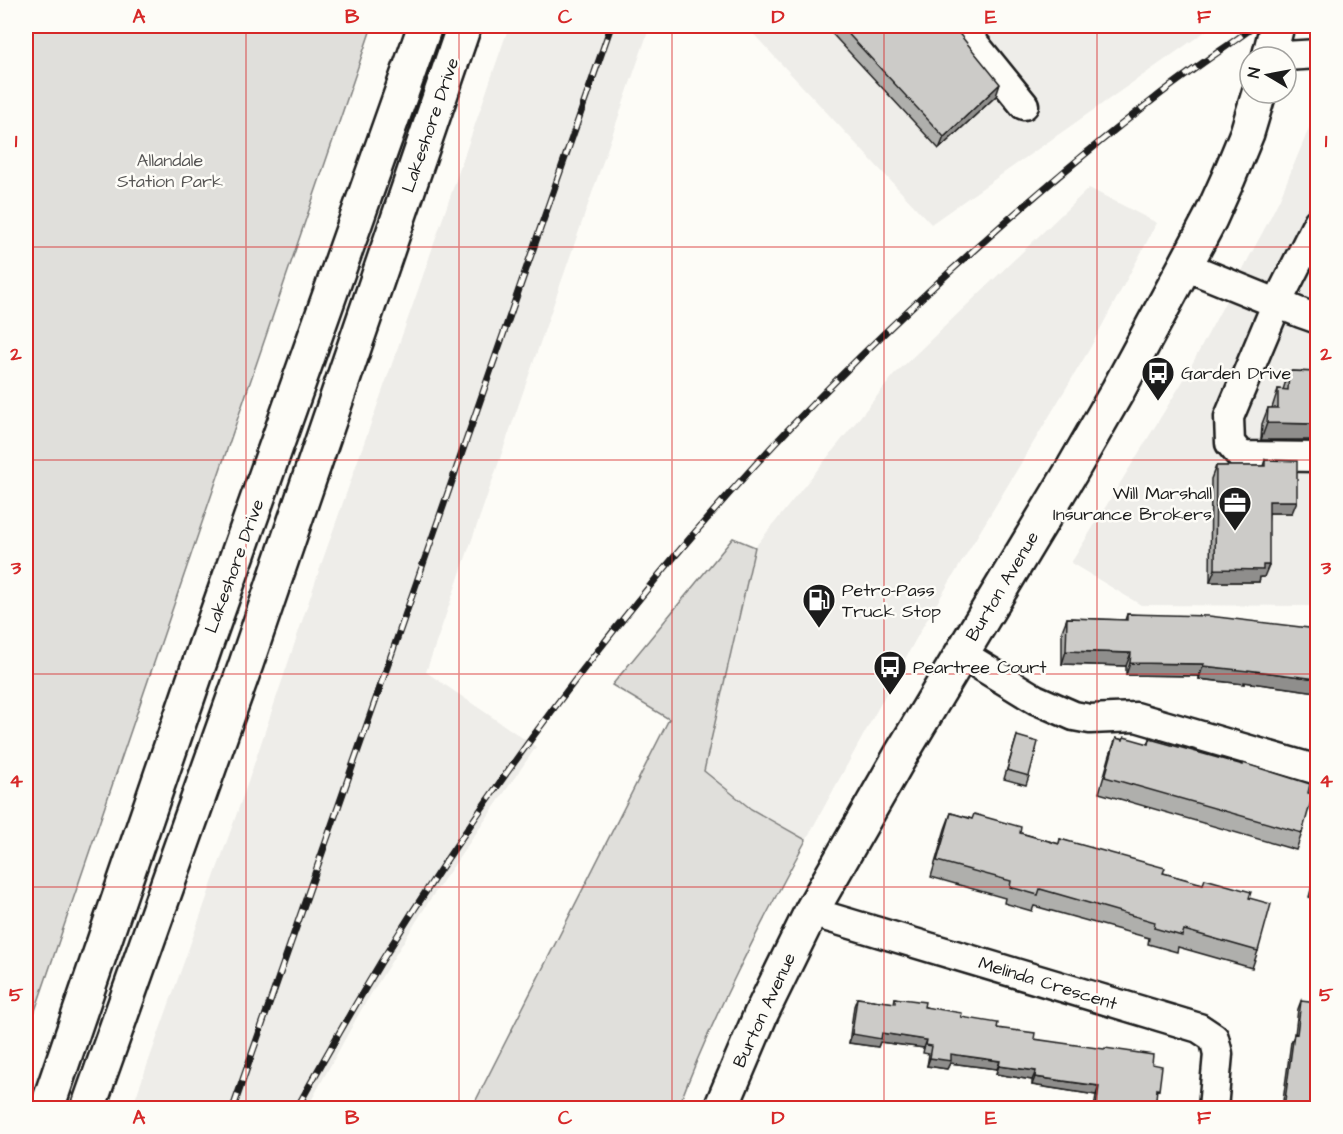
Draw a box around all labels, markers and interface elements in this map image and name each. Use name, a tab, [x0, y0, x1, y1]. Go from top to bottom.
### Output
text: A	[133, 3, 146, 31]
text: B	[345, 3, 360, 31]
text: C	[558, 3, 573, 31]
text: D	[772, 3, 785, 31]
text: E	[985, 3, 997, 31]
text: F	[1197, 3, 1212, 31]
north arrow	[1238, 45, 1298, 105]
street label: Lakeshore Drive	[396, 54, 465, 196]
text: N	[1243, 66, 1266, 79]
text: 1	[15, 127, 18, 155]
text: 1	[1325, 127, 1328, 155]
park label: Allandale Station Park	[117, 148, 223, 194]
text: 2	[9, 340, 22, 368]
text: 2	[1319, 340, 1332, 368]
bus stop icon: Garden Drive	[1140, 355, 1176, 402]
place label: Garden Drive	[1181, 361, 1291, 386]
place label: Will Marshall Insurance Brokers	[1053, 481, 1212, 527]
office icon: Will Marshall Insurance Brokers	[1217, 485, 1253, 532]
street label: Lakeshore Drive	[199, 496, 270, 637]
street label: Burton Avenue	[960, 526, 1045, 646]
text: 3	[10, 554, 22, 582]
text: 3	[1320, 554, 1332, 582]
place label: Petro-Pass Truck Stop	[842, 578, 941, 624]
fuel station icon: Petro-Pass Truck Stop	[801, 582, 837, 629]
bus stop icon: Peartree Court	[872, 649, 908, 696]
place label: Peartree Court	[913, 655, 1047, 680]
text: 4	[9, 767, 23, 795]
text: 4	[1319, 767, 1333, 795]
street label: Burton Avenue	[727, 949, 802, 1072]
street label: Melinda Crescent	[976, 951, 1121, 1017]
text: 5	[9, 981, 24, 1009]
text: 5	[1319, 981, 1334, 1009]
text: A	[133, 1104, 146, 1132]
text: B	[345, 1104, 360, 1132]
text: C	[558, 1104, 573, 1132]
text: D	[772, 1104, 785, 1132]
text: E	[985, 1104, 997, 1132]
text: F	[1197, 1104, 1212, 1132]

